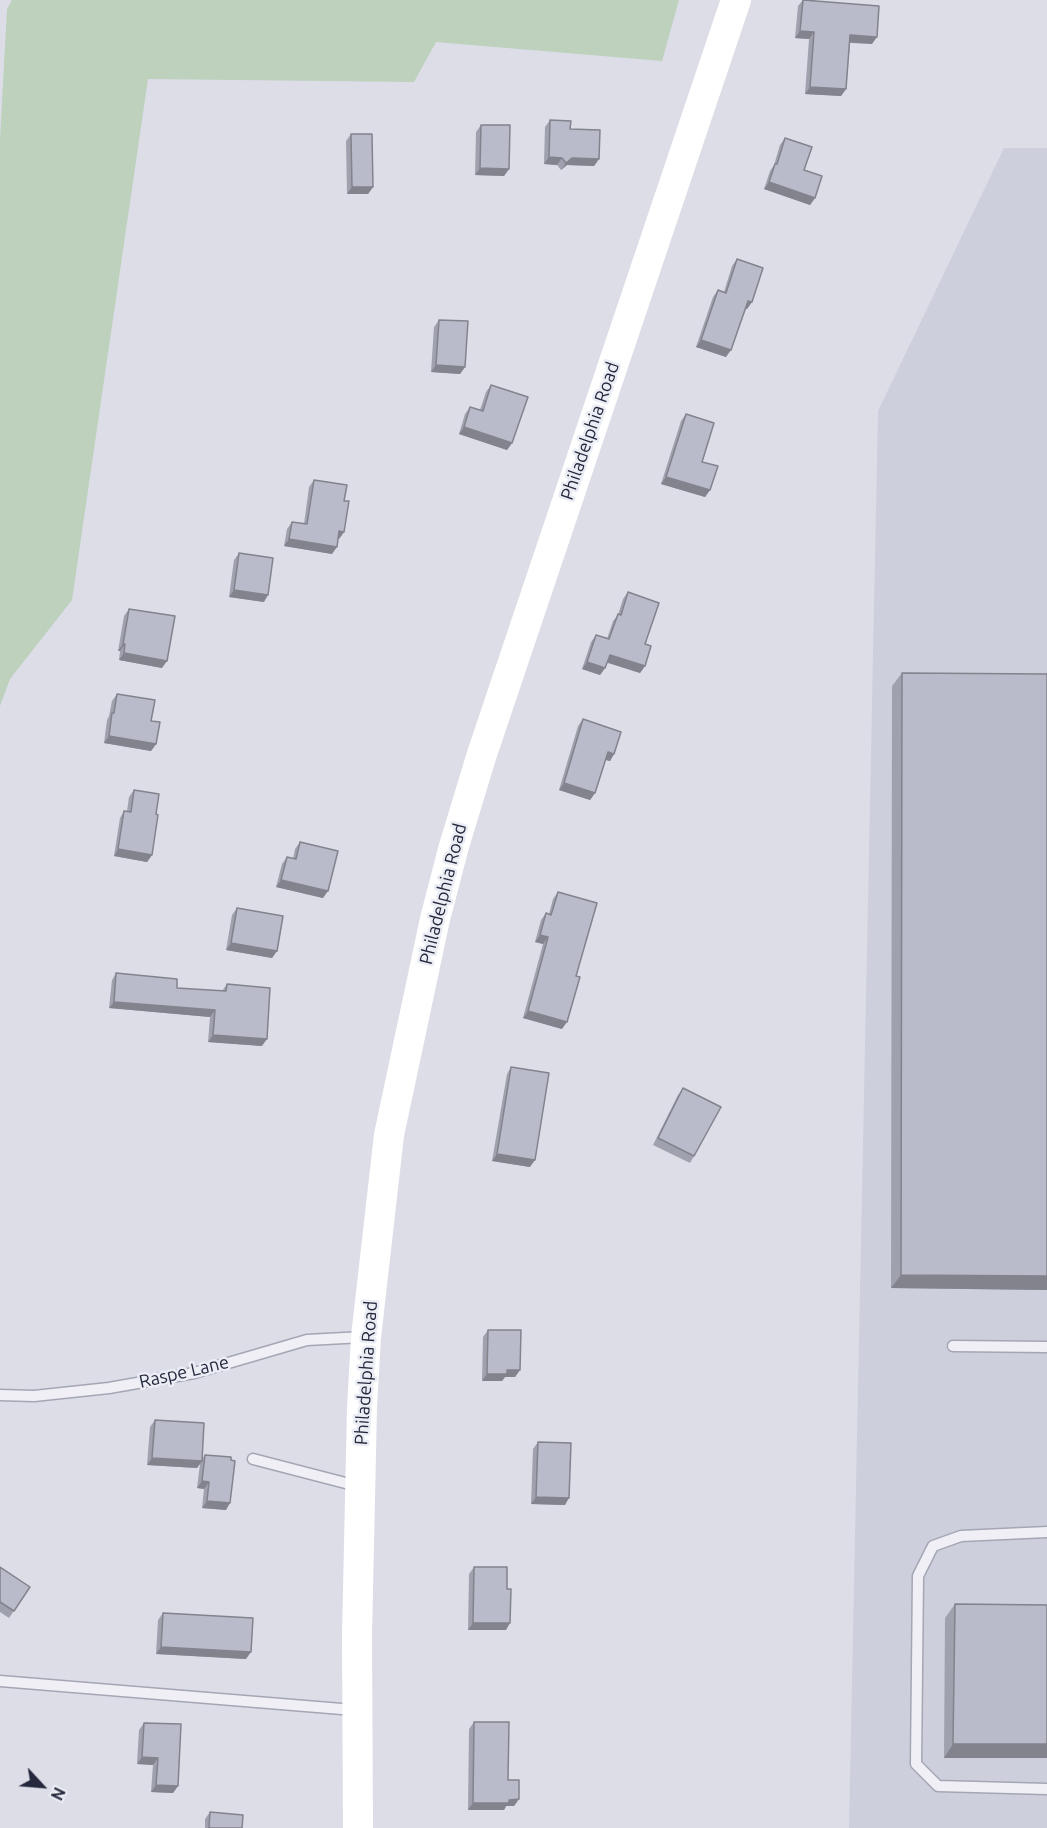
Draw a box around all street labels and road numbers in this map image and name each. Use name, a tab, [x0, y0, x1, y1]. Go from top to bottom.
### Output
street label: Philadelphia Road	[556, 359, 624, 503]
street label: Philadelphia Road	[415, 821, 471, 967]
street label: Philadelphia Road	[350, 1300, 382, 1446]
street label: Raspe Lane	[137, 1351, 231, 1393]

